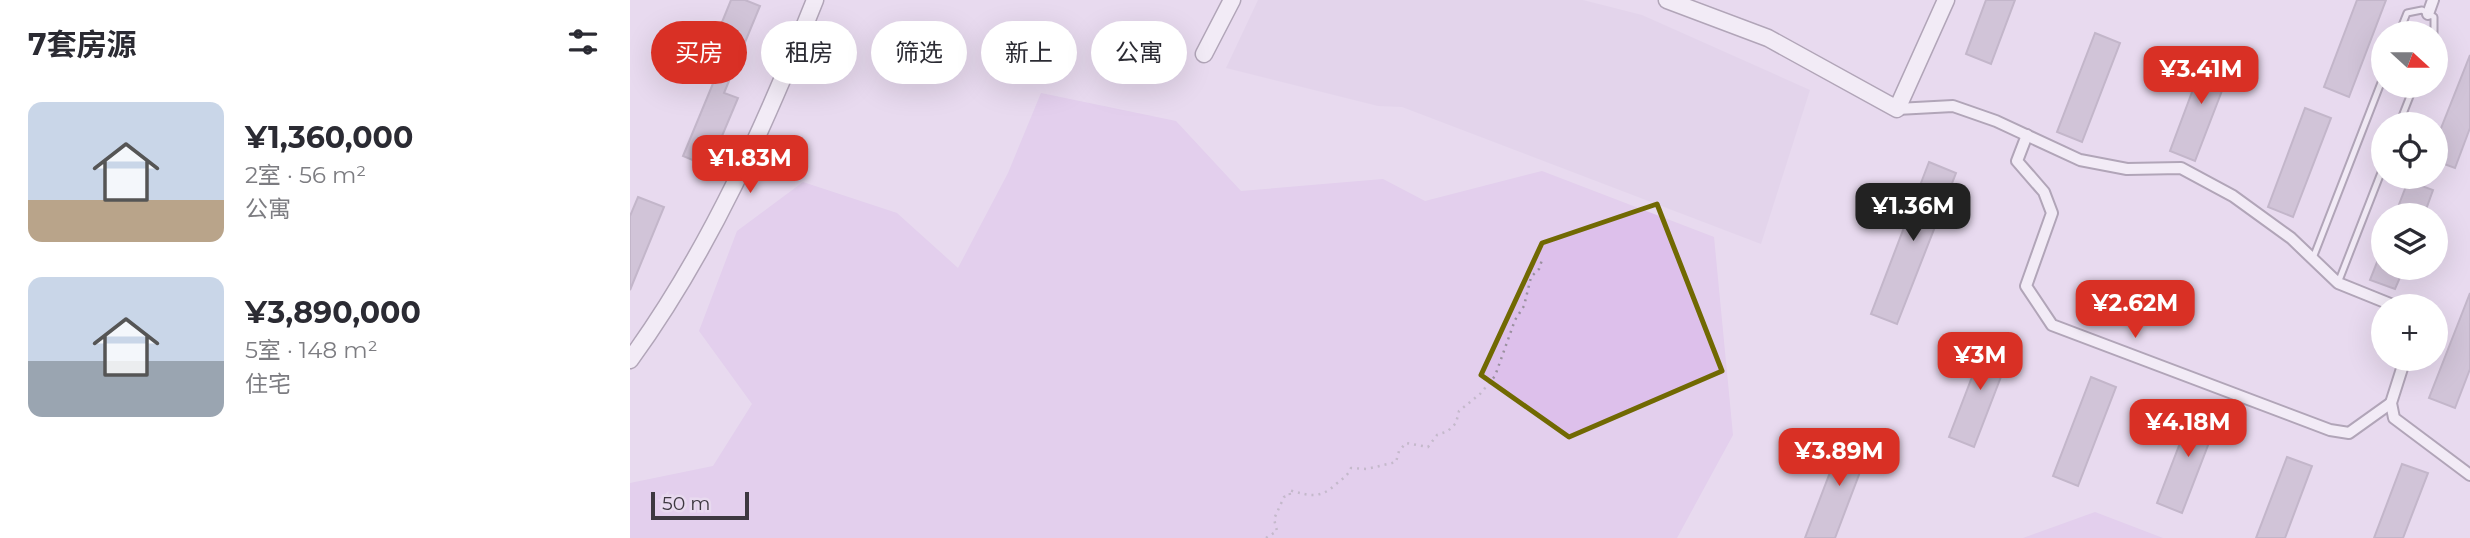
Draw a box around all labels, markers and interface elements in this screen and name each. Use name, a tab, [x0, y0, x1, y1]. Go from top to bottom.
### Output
chip: 买房	[651, 21, 747, 84]
chip: 租房	[761, 21, 857, 84]
chip: 筛选	[871, 21, 967, 84]
chip: 新上	[981, 21, 1077, 84]
chip: 公寓	[1091, 21, 1187, 84]
north arrow	[2371, 21, 2448, 98]
map controls	[2371, 21, 2448, 371]
icon: filters	[564, 23, 602, 61]
text: 7套房源	[28, 26, 137, 63]
pin: ¥3.41M	[2144, 46, 2258, 106]
text: ¥3.41M	[2159, 55, 2243, 83]
button: locate	[2371, 112, 2448, 189]
text: ¥1,360,000	[245, 119, 413, 156]
icon: home	[84, 130, 168, 214]
pin: ¥1.83M	[693, 136, 807, 195]
text: ¥1.83M	[708, 144, 792, 172]
text: 2室 · 56 m²	[245, 161, 366, 189]
pin: ¥1.36M	[1856, 184, 1970, 243]
text: ¥1.36M	[1871, 192, 1955, 220]
text: 公寓	[245, 195, 291, 223]
button: layers	[2371, 203, 2448, 280]
pin: ¥2.62M	[2078, 280, 2192, 340]
text: ¥2.62M	[2092, 289, 2178, 317]
text: ¥3,890,000	[245, 294, 421, 331]
button: +	[2371, 294, 2448, 371]
icon: home	[84, 305, 168, 389]
pin: ¥3M	[1946, 332, 2014, 392]
text: 5室 · 148 m²	[245, 336, 378, 364]
text: ¥3M	[1954, 341, 2006, 369]
text: 住宅	[245, 370, 291, 398]
pin: ¥4.18M	[2131, 400, 2245, 459]
text: ¥4.18M	[2146, 408, 2230, 436]
pin: ¥3.89M	[1782, 428, 1896, 488]
text: ¥3.89M	[1795, 437, 1883, 465]
scale bar	[651, 489, 749, 521]
text: 50 m	[662, 492, 710, 515]

